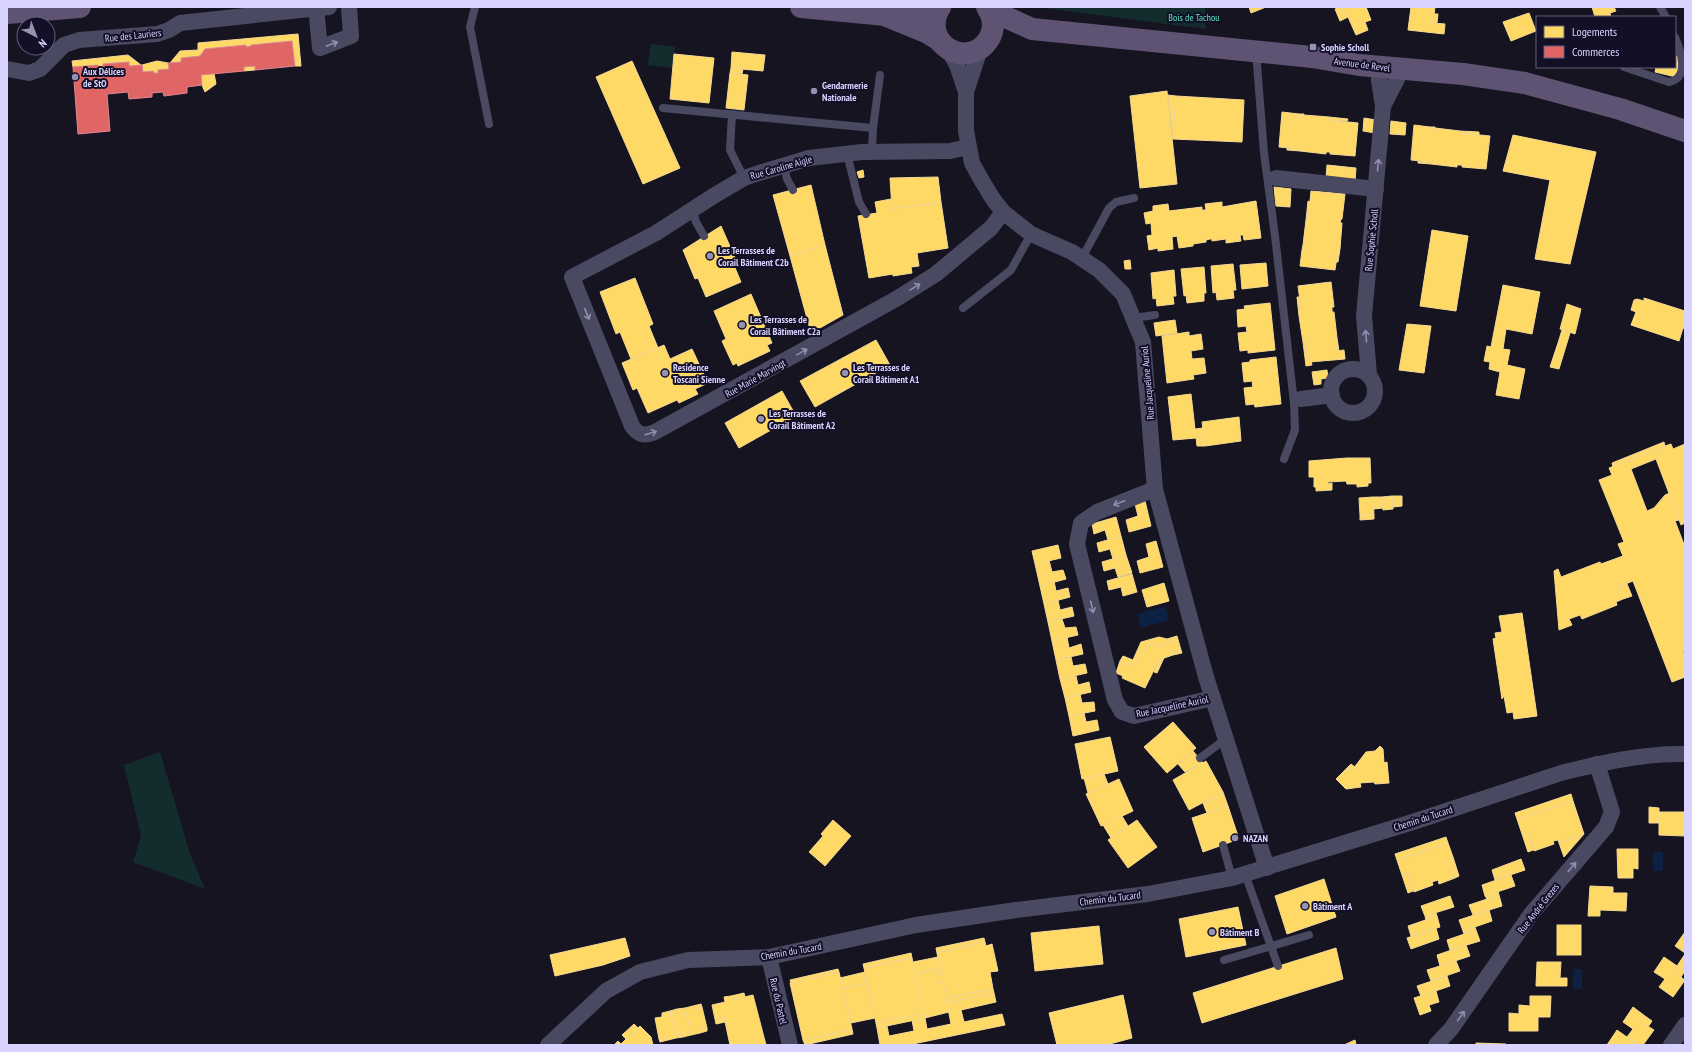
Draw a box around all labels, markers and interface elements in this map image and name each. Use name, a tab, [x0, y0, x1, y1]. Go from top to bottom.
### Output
park label: Bois de Tachou	[1168, 11, 1220, 24]
north arrow	[16, 16, 56, 56]
legend	[1536, 16, 1676, 68]
text: Logements	[1572, 24, 1617, 39]
street label: Rue des Lauriers	[104, 26, 163, 45]
text: N	[36, 36, 50, 51]
one-way arrow	[325, 39, 337, 47]
place label: Sophie Scholl	[1321, 41, 1370, 54]
marker: Sophie Scholl	[1308, 42, 1318, 52]
text: Commerces	[1572, 44, 1619, 59]
street label: Avenue de Revel	[1333, 55, 1392, 74]
place label: Aux Délices de StO	[82, 65, 125, 90]
marker: Aux Délices de StO	[70, 72, 80, 82]
place label: Gendarmerie Nationale	[822, 79, 868, 104]
marker: Gendarmerie Nationale	[809, 86, 819, 96]
street label: Rue Caroline Aigle	[749, 152, 813, 182]
one-way arrow	[1375, 159, 1382, 172]
street label: Rue Sophie Scholl	[1362, 208, 1381, 272]
place label: Les Terrasses de Corail Bâtiment C2b	[718, 244, 789, 269]
marker: Les Terrasses de Corail Bâtiment C2b	[705, 251, 715, 261]
one-way arrow	[909, 283, 921, 291]
one-way arrow	[583, 307, 591, 319]
place label: Les Terrasses de Corail Bâtiment C2a	[750, 313, 820, 338]
marker: Les Terrasses de Corail Bâtiment C2a	[737, 320, 747, 330]
one-way arrow	[1362, 330, 1369, 343]
street label: Rue Jacqueline Auriol	[1138, 345, 1157, 420]
one-way arrow	[796, 348, 808, 355]
street label: Rue Marie Marvingt	[723, 356, 788, 400]
place label: Residence Toscani Sienne	[673, 361, 725, 386]
place label: Les Terrasses de Corail Bâtiment A1	[853, 361, 920, 386]
marker: Residence Toscani Sienne	[660, 368, 670, 378]
marker: Les Terrasses de Corail Bâtiment A1	[840, 368, 850, 378]
place label: Les Terrasses de Corail Bâtiment A2	[769, 407, 836, 432]
marker: Les Terrasses de Corail Bâtiment A2	[756, 414, 766, 424]
one-way arrow	[644, 429, 657, 436]
one-way arrow	[1114, 500, 1126, 508]
one-way arrow	[1089, 601, 1097, 614]
street label: Rue Jacqueline Auriol	[1135, 692, 1210, 720]
street label: Chemin du Tucard	[1392, 803, 1454, 834]
place label: NAZAN	[1243, 832, 1268, 845]
marker: NAZAN	[1230, 833, 1240, 843]
one-way arrow	[1567, 861, 1576, 872]
street label: Rue André Grezes	[1515, 880, 1562, 936]
street label: Chemin du Tucard	[1079, 888, 1141, 909]
place label: Bâtiment A	[1313, 900, 1353, 913]
marker: Bâtiment A	[1300, 901, 1310, 911]
place label: Bâtiment B	[1220, 926, 1260, 939]
marker: Bâtiment B	[1207, 927, 1217, 937]
street label: Chemin du Tucard	[760, 940, 822, 963]
street label: Rue du Pastel	[767, 977, 790, 1026]
one-way arrow	[1457, 1010, 1465, 1021]

